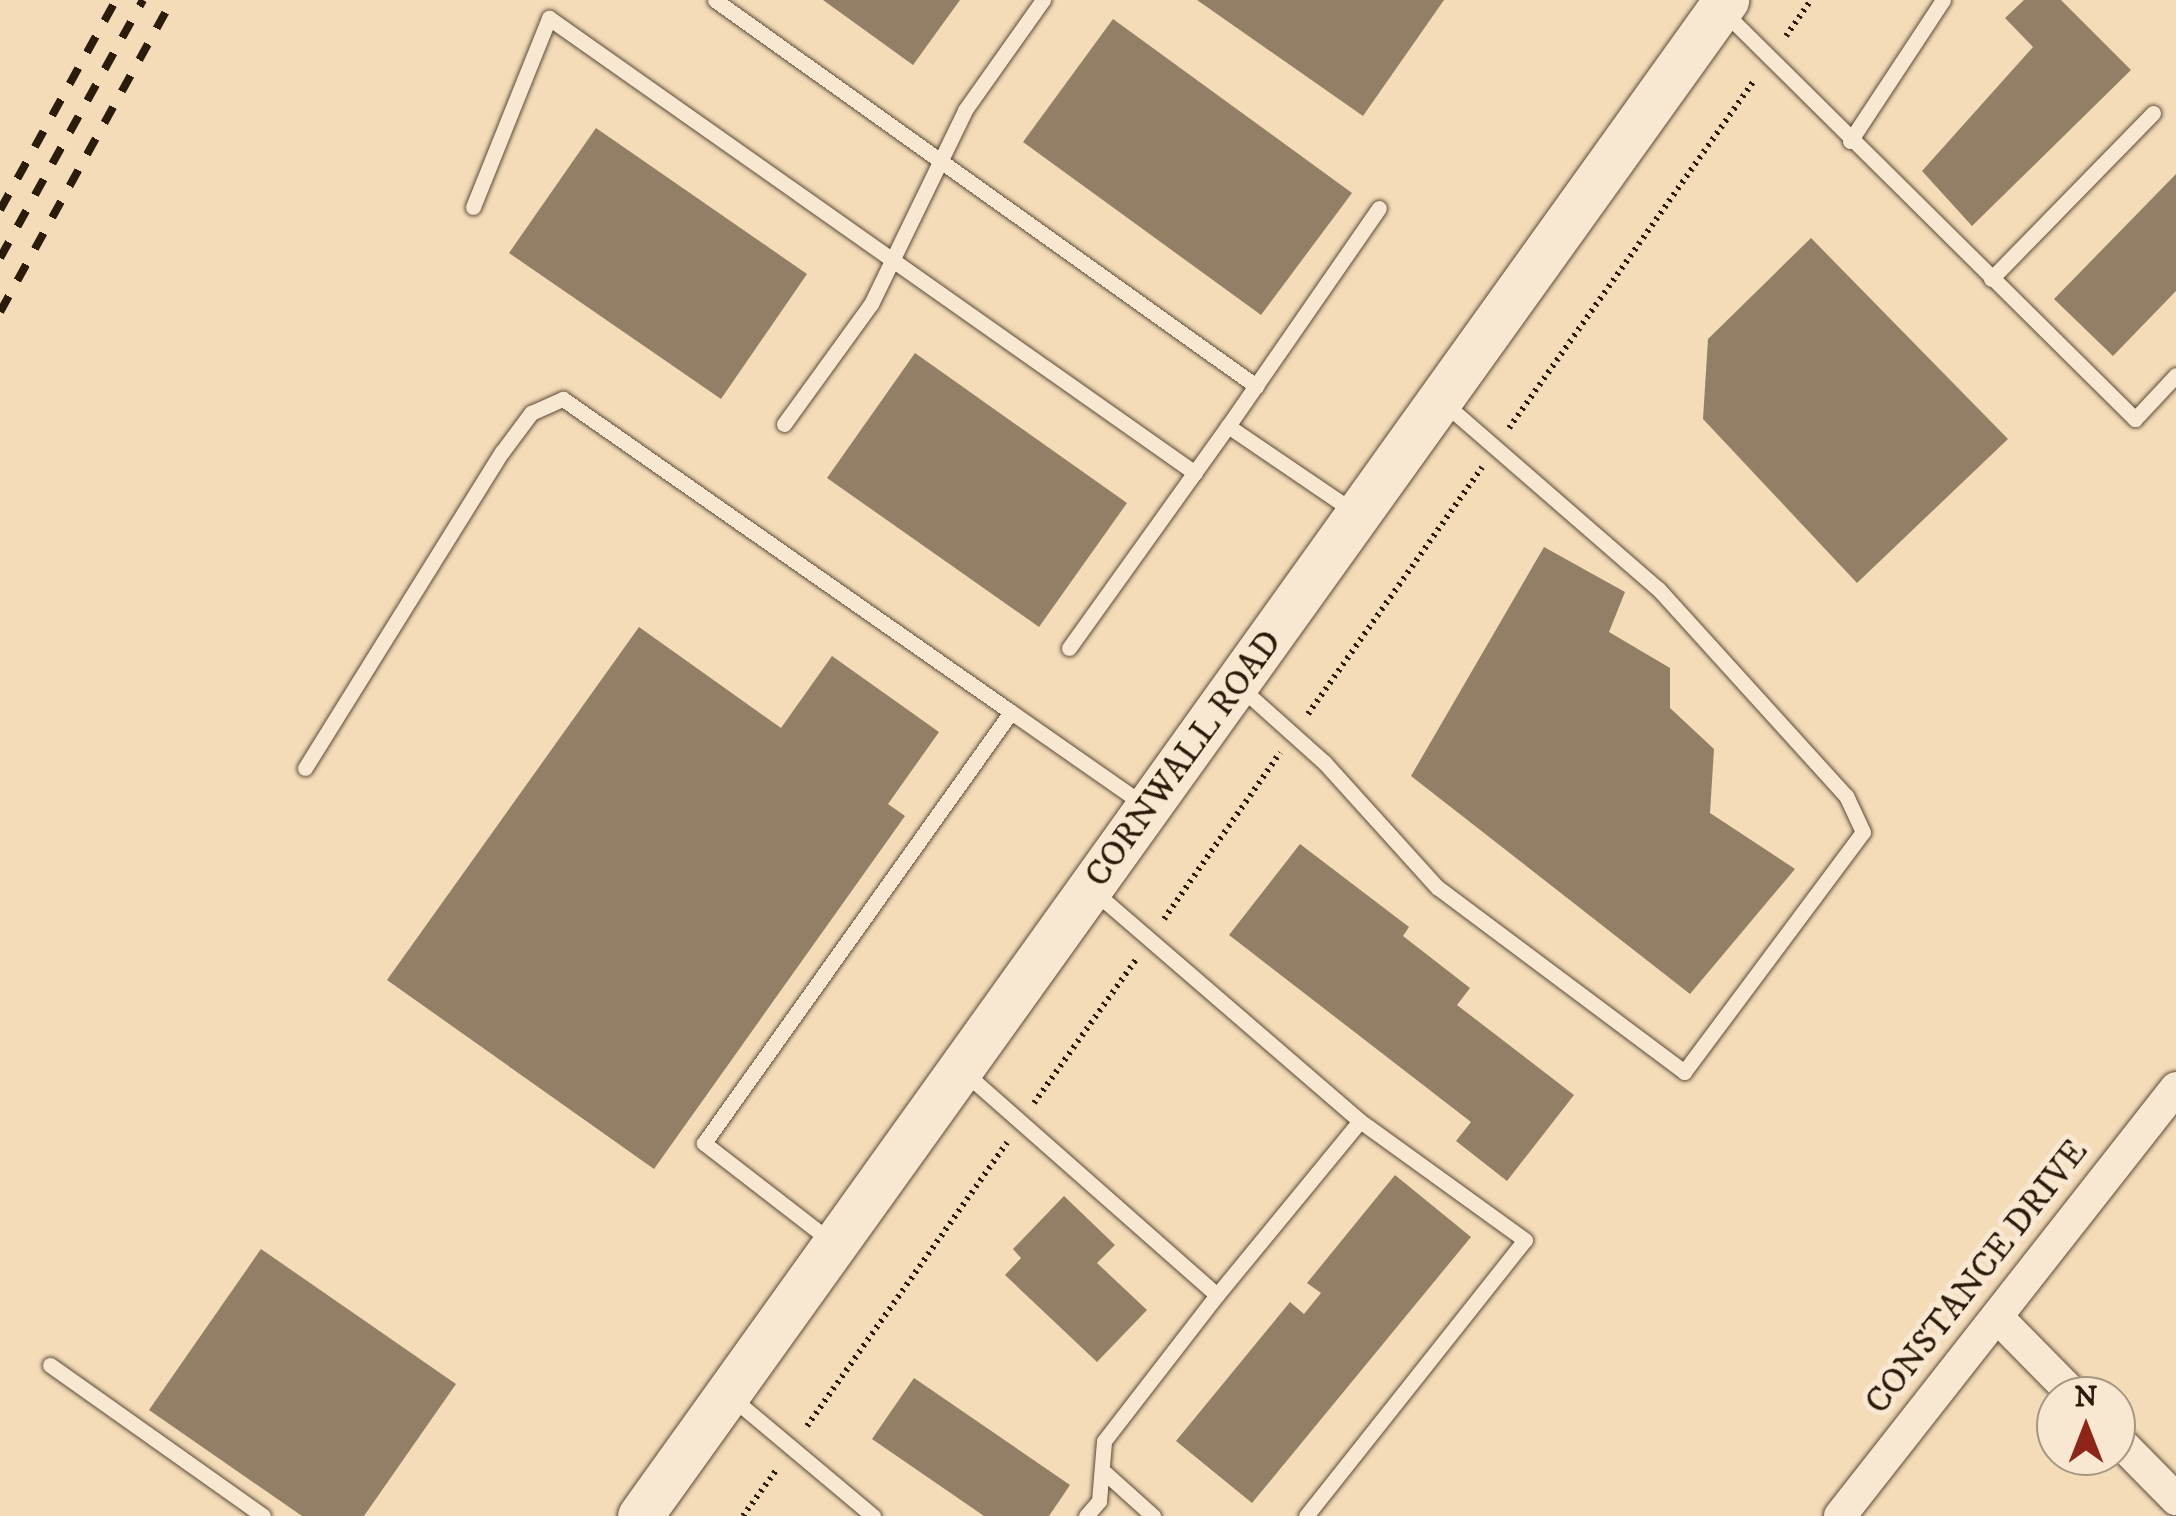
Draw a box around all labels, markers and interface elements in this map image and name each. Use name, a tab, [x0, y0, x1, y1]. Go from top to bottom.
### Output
street label: CORNWALL ROAD	[1077, 623, 1291, 895]
street label: CONSTANCE DRIVE	[1857, 1131, 2097, 1423]
north arrow	[2036, 1376, 2136, 1476]

